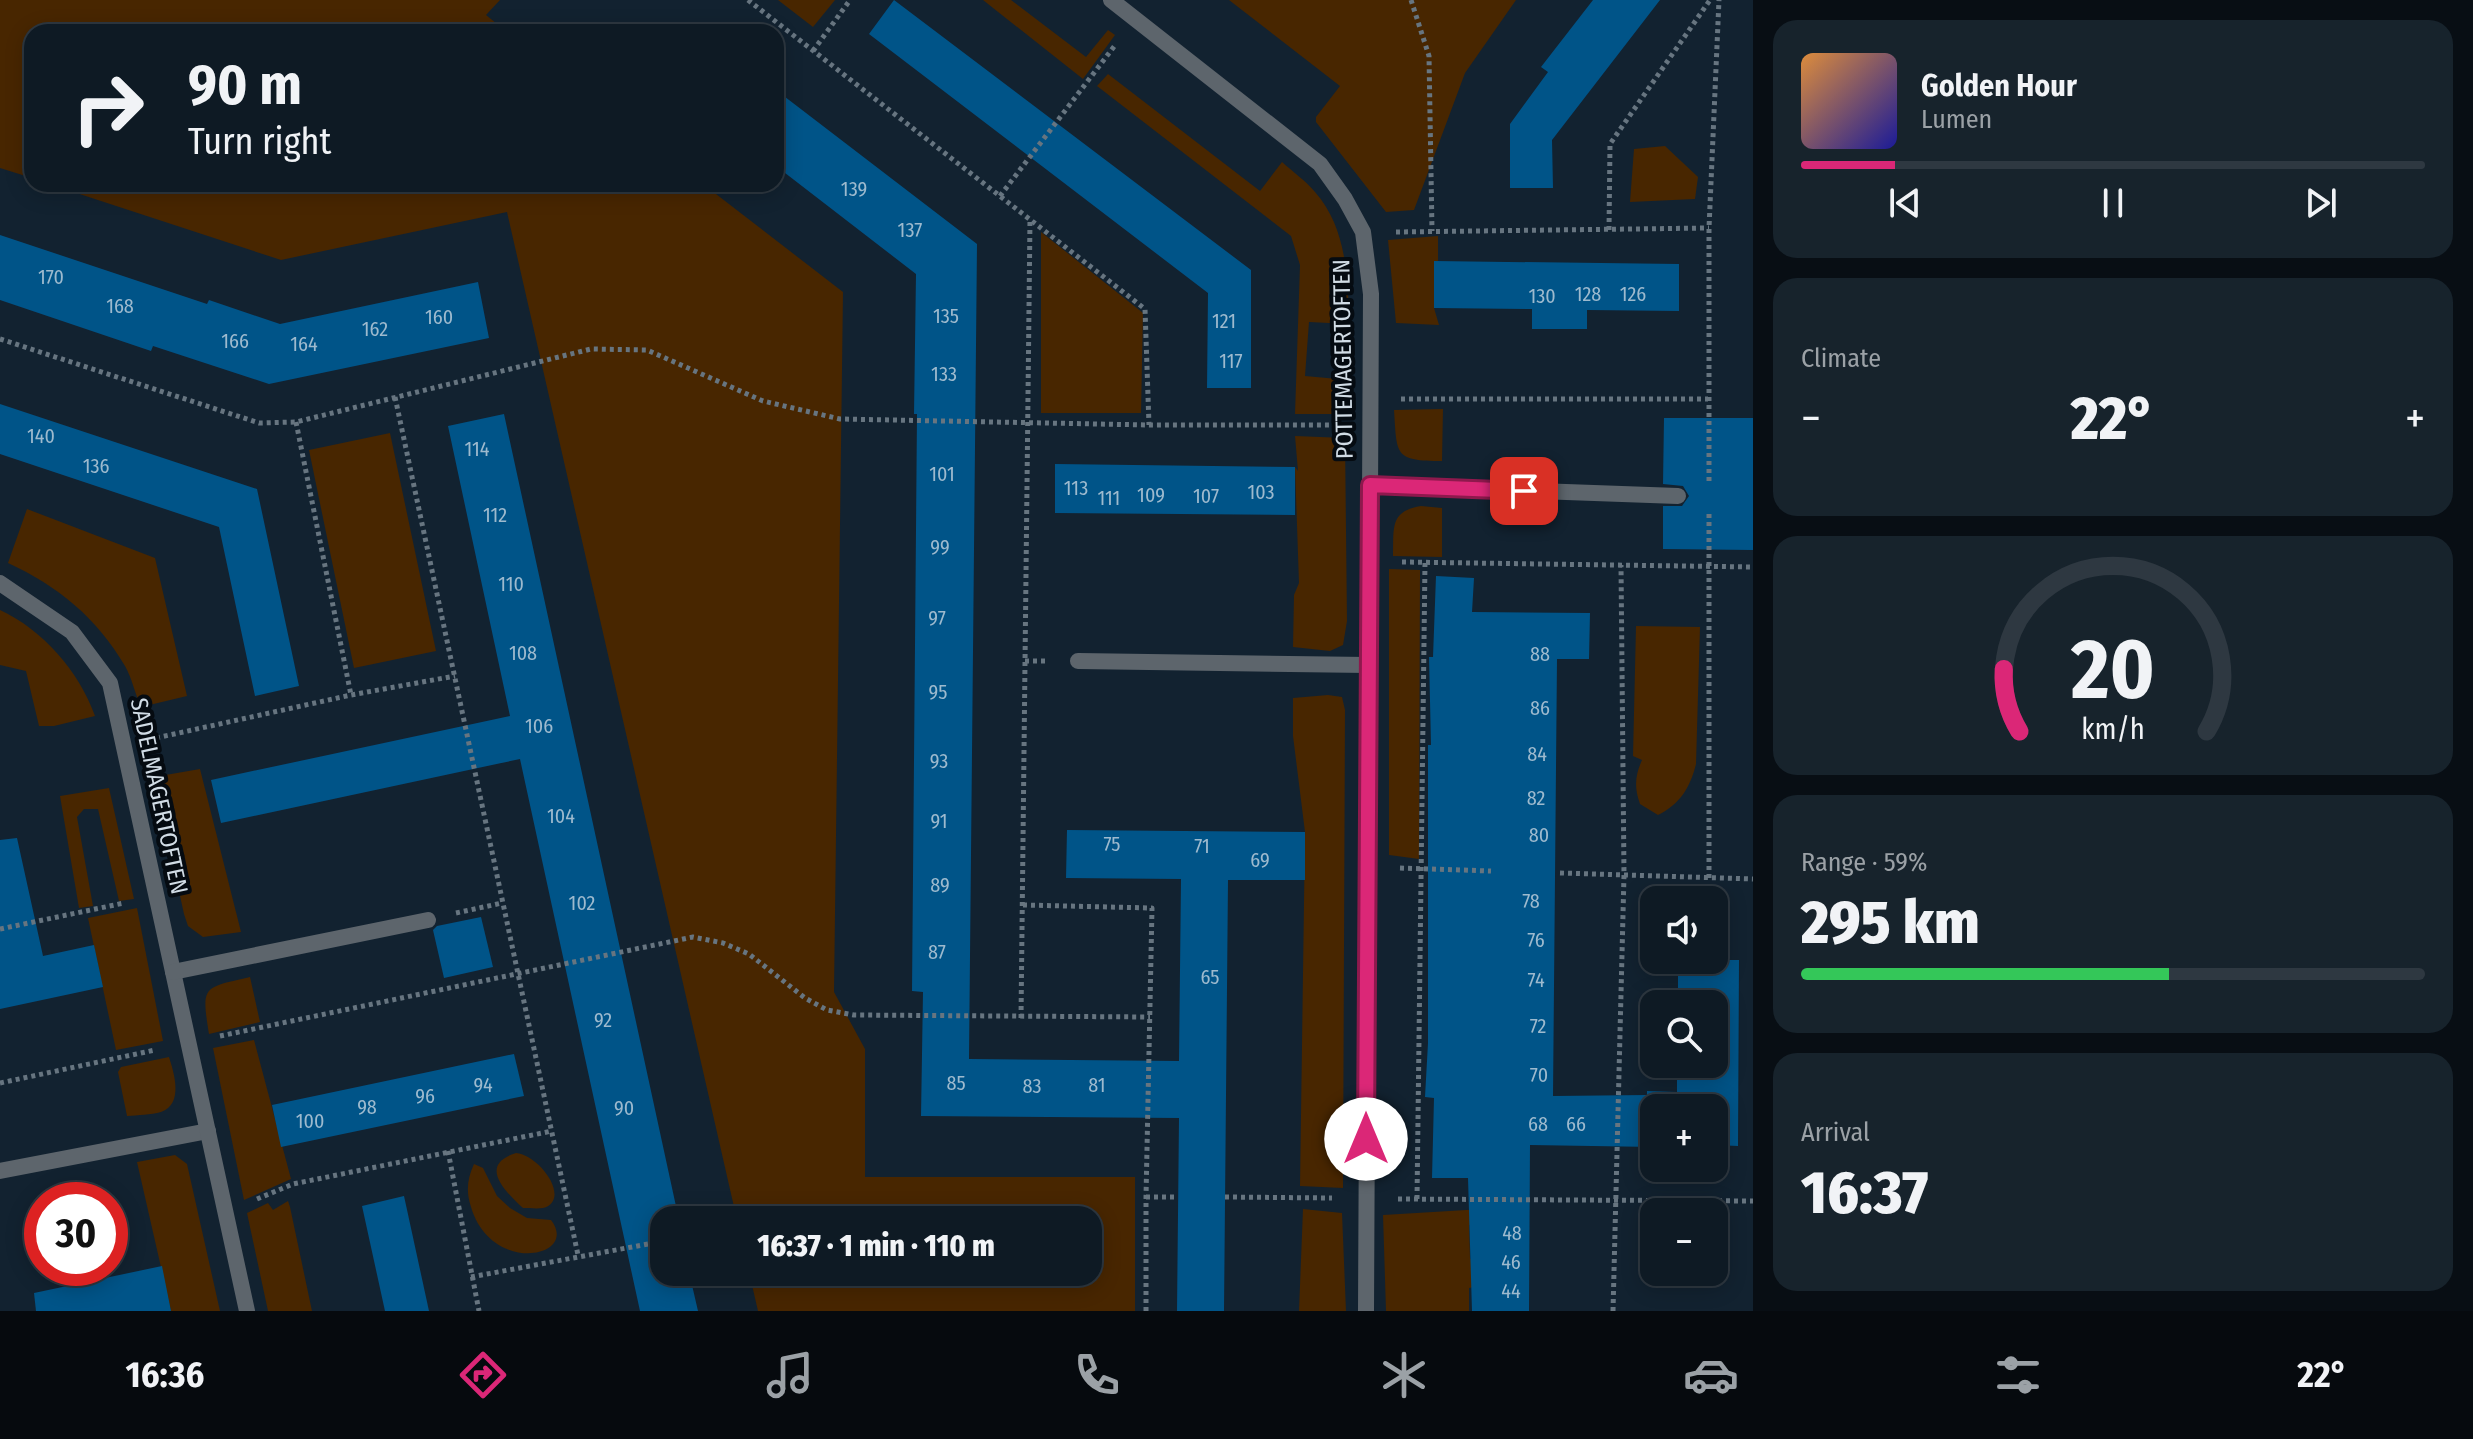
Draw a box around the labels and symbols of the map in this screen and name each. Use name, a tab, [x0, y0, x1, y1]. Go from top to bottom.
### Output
house number: 139	[841, 177, 867, 201]
house number: 137	[898, 218, 922, 242]
street label: POTTEMAGERTOFTEN	[1327, 259, 1359, 459]
house number: 170	[38, 265, 64, 289]
house number: 128	[1575, 282, 1601, 306]
house number: 126	[1620, 282, 1646, 306]
house number: 130	[1528, 284, 1556, 308]
house number: 168	[106, 294, 134, 318]
house number: 135	[933, 304, 959, 328]
house number: 160	[425, 305, 453, 329]
house number: 121	[1212, 309, 1236, 333]
house number: 162	[362, 317, 388, 341]
house number: 166	[221, 329, 249, 353]
house number: 164	[290, 332, 318, 356]
house number: 117	[1219, 349, 1243, 373]
house number: 133	[931, 362, 957, 386]
house number: 140	[27, 424, 55, 448]
house number: 114	[465, 437, 490, 461]
house number: 136	[83, 454, 109, 478]
pin	[1490, 457, 1558, 525]
house number: 101	[929, 462, 955, 486]
house number: 113	[1064, 476, 1088, 500]
house number: 103	[1247, 480, 1275, 504]
house number: 109	[1137, 483, 1165, 507]
house number: 107	[1193, 484, 1219, 508]
house number: 111	[1098, 486, 1120, 510]
house number: 112	[483, 503, 507, 527]
house number: 99	[930, 535, 950, 559]
house number: 110	[498, 572, 524, 596]
house number: 97	[928, 606, 946, 630]
house number: 108	[509, 641, 537, 665]
house number: 88	[1530, 642, 1550, 666]
house number: 95	[929, 680, 947, 704]
street label: SADELMAGERTOFTEN	[125, 695, 193, 897]
house number: 86	[1530, 696, 1550, 720]
house number: 106	[525, 714, 553, 738]
house number: 84	[1527, 742, 1547, 766]
house number: 93	[930, 749, 948, 773]
house number: 82	[1527, 786, 1546, 810]
house number: 104	[547, 804, 575, 828]
house number: 91	[930, 809, 948, 833]
house number: 80	[1529, 823, 1549, 847]
house number: 75	[1104, 832, 1121, 856]
house number: 71	[1194, 834, 1210, 858]
house number: 69	[1250, 848, 1270, 872]
house number: 89	[930, 873, 950, 897]
house number: 78	[1522, 889, 1540, 913]
house number: 102	[569, 891, 596, 915]
house number: 76	[1527, 928, 1545, 952]
house number: 87	[928, 940, 946, 964]
house number: 65	[1201, 965, 1220, 989]
house number: 74	[1527, 968, 1545, 992]
house number: 92	[594, 1008, 612, 1032]
house number: 72	[1530, 1014, 1547, 1038]
house number: 70	[1530, 1063, 1548, 1087]
house number: 85	[946, 1071, 966, 1095]
house number: 94	[473, 1073, 493, 1097]
house number: 81	[1088, 1073, 1106, 1097]
house number: 83	[1022, 1074, 1042, 1098]
house number: 96	[415, 1084, 435, 1108]
house number: 98	[357, 1095, 377, 1119]
house number: 90	[614, 1096, 634, 1120]
position arrow	[1324, 1097, 1408, 1181]
house number: 100	[296, 1109, 324, 1133]
house number: 68	[1528, 1112, 1548, 1136]
house number: 66	[1566, 1112, 1586, 1136]
speed limit sign: 30	[24, 1182, 128, 1286]
house number: 48	[1502, 1221, 1522, 1245]
house number: 46	[1501, 1250, 1521, 1274]
house number: 44	[1501, 1279, 1521, 1303]

